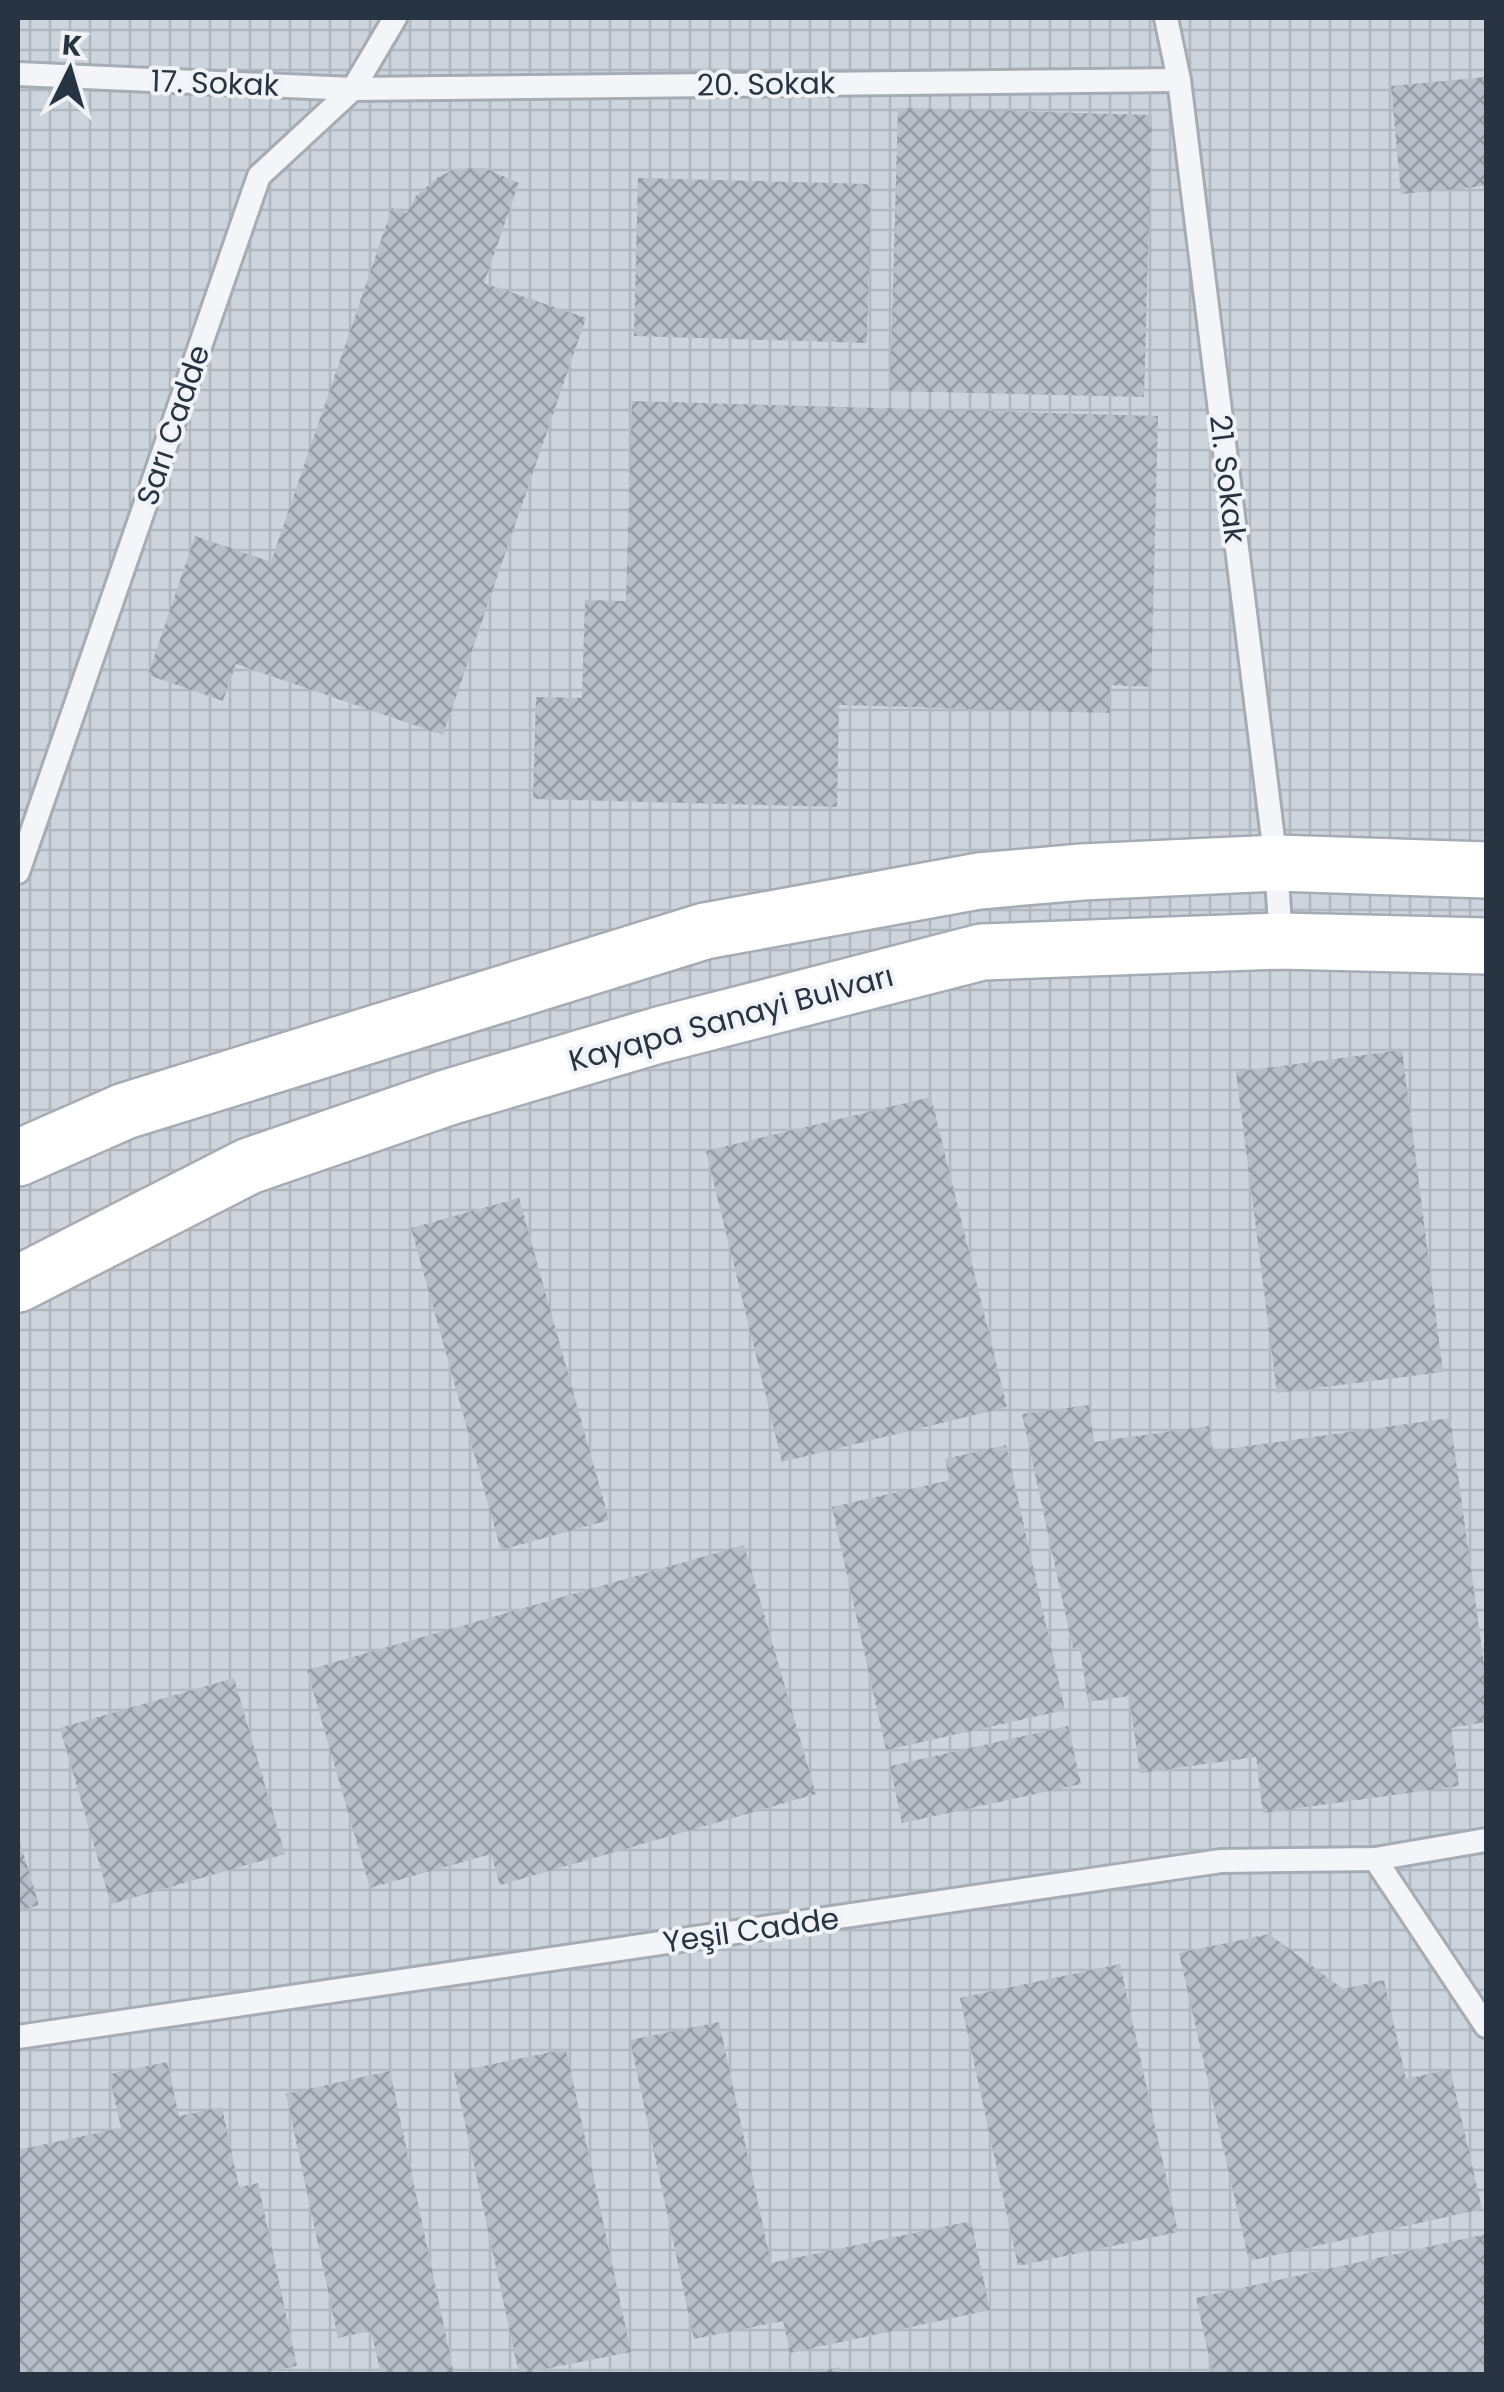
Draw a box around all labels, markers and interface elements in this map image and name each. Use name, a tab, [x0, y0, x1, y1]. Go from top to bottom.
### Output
north arrow	[20, 20, 120, 120]
text: K	[61, 25, 84, 66]
street label: 17. Sokak	[150, 59, 280, 107]
street label: 20. Sokak	[696, 61, 836, 107]
street label: Sarı Cadde	[125, 339, 221, 511]
street label: 21. Sokak	[1199, 412, 1257, 546]
street label: Kayapa Sanayi Bulvarı	[564, 954, 898, 1082]
street label: Yeşil Cadde	[660, 1896, 842, 1964]

